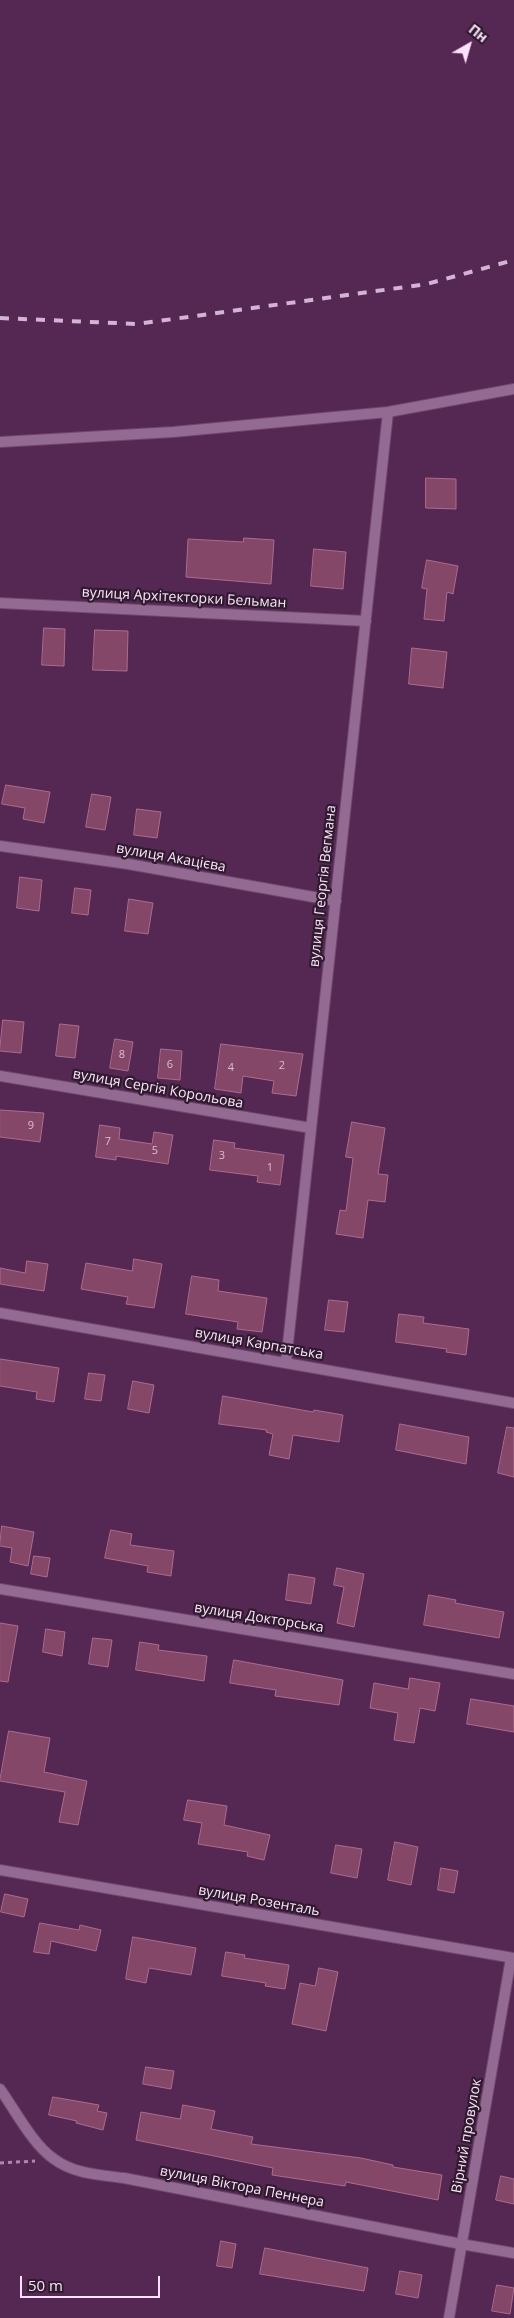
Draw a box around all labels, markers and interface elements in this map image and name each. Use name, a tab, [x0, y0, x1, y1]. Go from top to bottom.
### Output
text: Пн	[465, 19, 492, 46]
north arrow	[444, 20, 494, 70]
street label: вулиця Архітекторки Бельман	[81, 584, 287, 612]
street label: вулиця Георгія Вегмана	[306, 804, 340, 968]
street label: вулиця Акацієва	[115, 840, 227, 876]
house number: 8	[119, 1048, 125, 1062]
house number: 6	[167, 1058, 173, 1072]
house number: 2	[279, 1059, 285, 1073]
house number: 4	[228, 1061, 234, 1075]
street label: вулиця Сергія Корольова	[71, 1066, 245, 1112]
house number: 9	[28, 1119, 34, 1133]
house number: 7	[105, 1135, 111, 1149]
house number: 5	[152, 1144, 158, 1158]
house number: 3	[219, 1149, 225, 1163]
house number: 1	[267, 1161, 273, 1175]
street label: вулиця Карпатська	[194, 1324, 324, 1364]
street label: вулиця Докторська	[193, 1599, 325, 1637]
street label: вулиця Розенталь	[197, 1882, 321, 1920]
street label: Вірний провулок	[449, 2078, 485, 2194]
street label: вулиця Віктора Пеннера	[158, 2163, 326, 2211]
scale bar	[22, 2266, 162, 2298]
text: 50 m	[28, 2275, 63, 2295]

